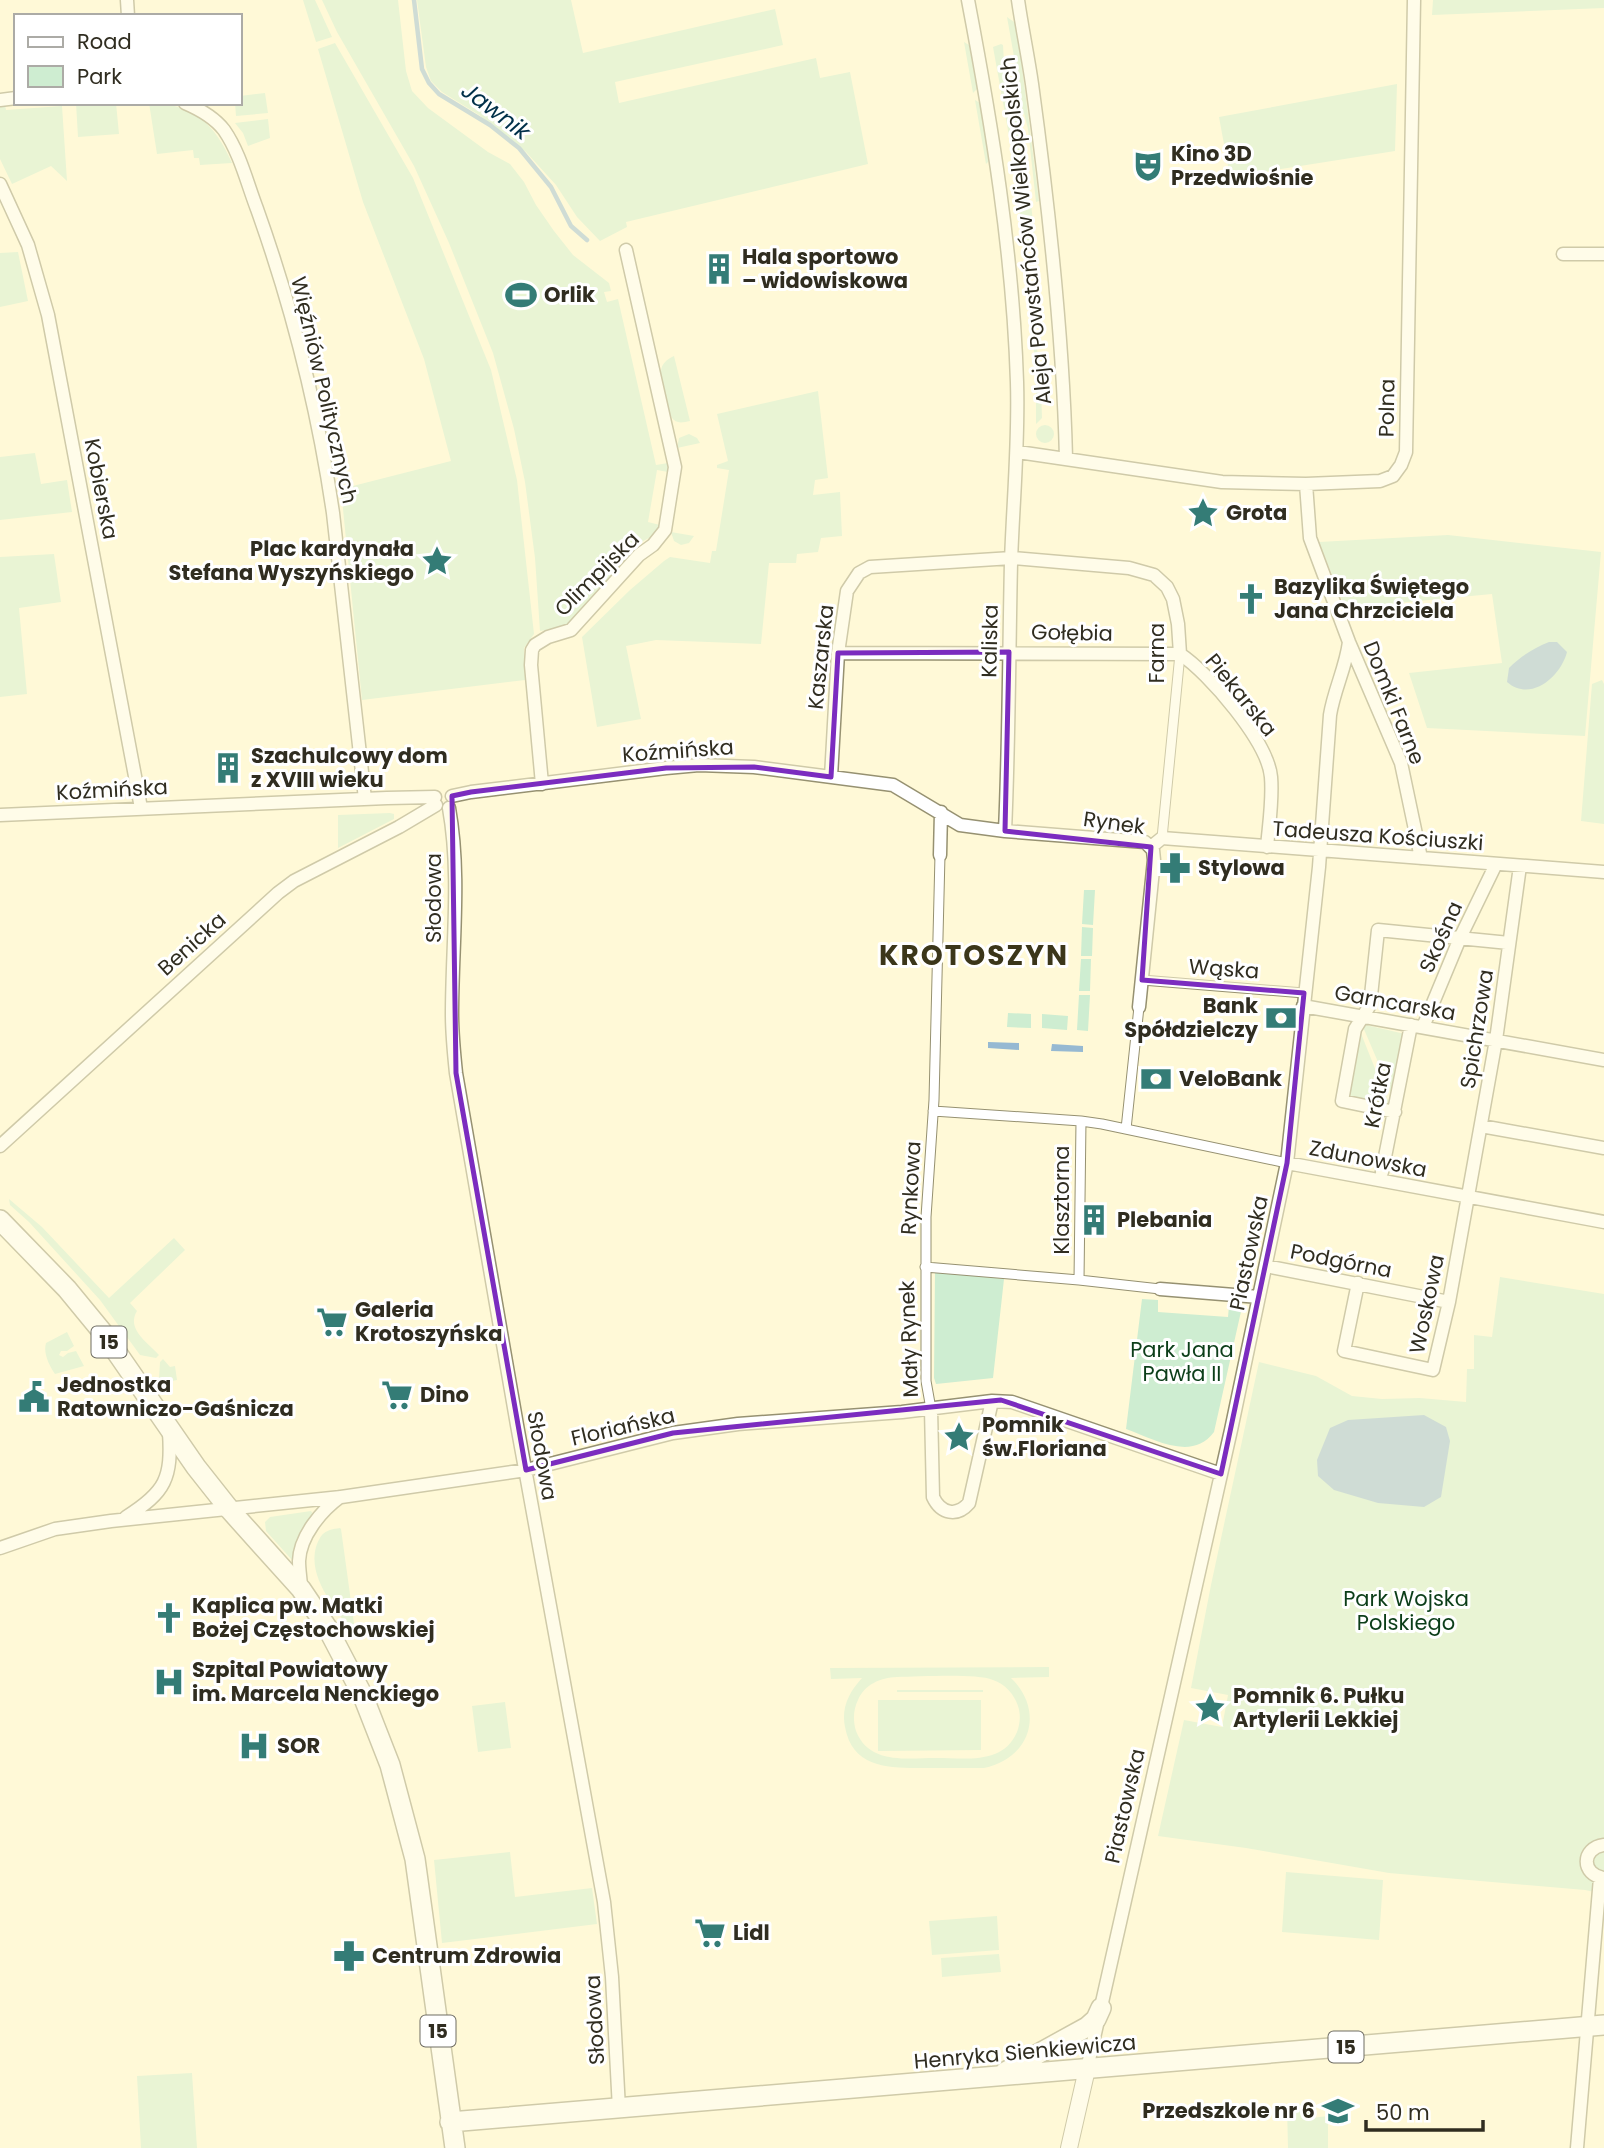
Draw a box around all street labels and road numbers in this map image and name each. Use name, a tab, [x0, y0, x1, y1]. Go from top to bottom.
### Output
street label: Aleja Powstańców Wielkopolskich	[993, 56, 1058, 406]
street label: Więźniów Politycznych	[284, 273, 365, 506]
street label: Polna	[1371, 379, 1402, 437]
street label: Kobierska	[78, 436, 125, 542]
street label: Olimpijska	[548, 525, 645, 622]
street label: Kaszarska	[801, 603, 840, 711]
street label: Kaliska	[974, 604, 1005, 678]
street label: Gołębia	[1031, 617, 1113, 648]
street label: Farna	[1142, 623, 1171, 683]
street label: Domki Farne	[1357, 637, 1432, 769]
street label: Piekarska	[1199, 647, 1284, 742]
street label: Koźmińska	[621, 732, 735, 769]
street label: Koźmińska	[55, 772, 169, 807]
street label: Rynek	[1081, 804, 1147, 841]
street label: Tadeusza Kościuszki	[1272, 814, 1484, 857]
street label: Słodowa	[419, 853, 448, 943]
street label: Skośna	[1412, 897, 1469, 977]
street label: Benicka	[151, 905, 232, 982]
street label: Wąska	[1188, 952, 1260, 985]
street label: Spichrzowa	[1453, 967, 1500, 1091]
street label: Garncarska	[1332, 978, 1458, 1027]
street label: Krótka	[1357, 1059, 1398, 1130]
street label: Zdunowska	[1307, 1133, 1429, 1184]
street label: Rynkowa	[894, 1140, 927, 1236]
street label: Klasztorna	[1047, 1145, 1076, 1255]
street label: Piastowska	[1222, 1193, 1275, 1313]
street label: Podgórna	[1288, 1236, 1394, 1285]
street label: Woskowa	[1402, 1252, 1451, 1356]
street label: Mały Rynek	[892, 1280, 925, 1398]
road number: 15	[92, 1326, 126, 1358]
street label: Floriańska	[568, 1400, 678, 1453]
street label: Słodowa	[520, 1409, 565, 1503]
street label: Piastowska	[1097, 1746, 1152, 1866]
street label: Słodowa	[578, 1974, 611, 2066]
road number: 15	[420, 2016, 456, 2047]
street label: Henryka Sienkiewicza	[913, 2027, 1137, 2076]
road number: 15	[1328, 2032, 1364, 2062]

